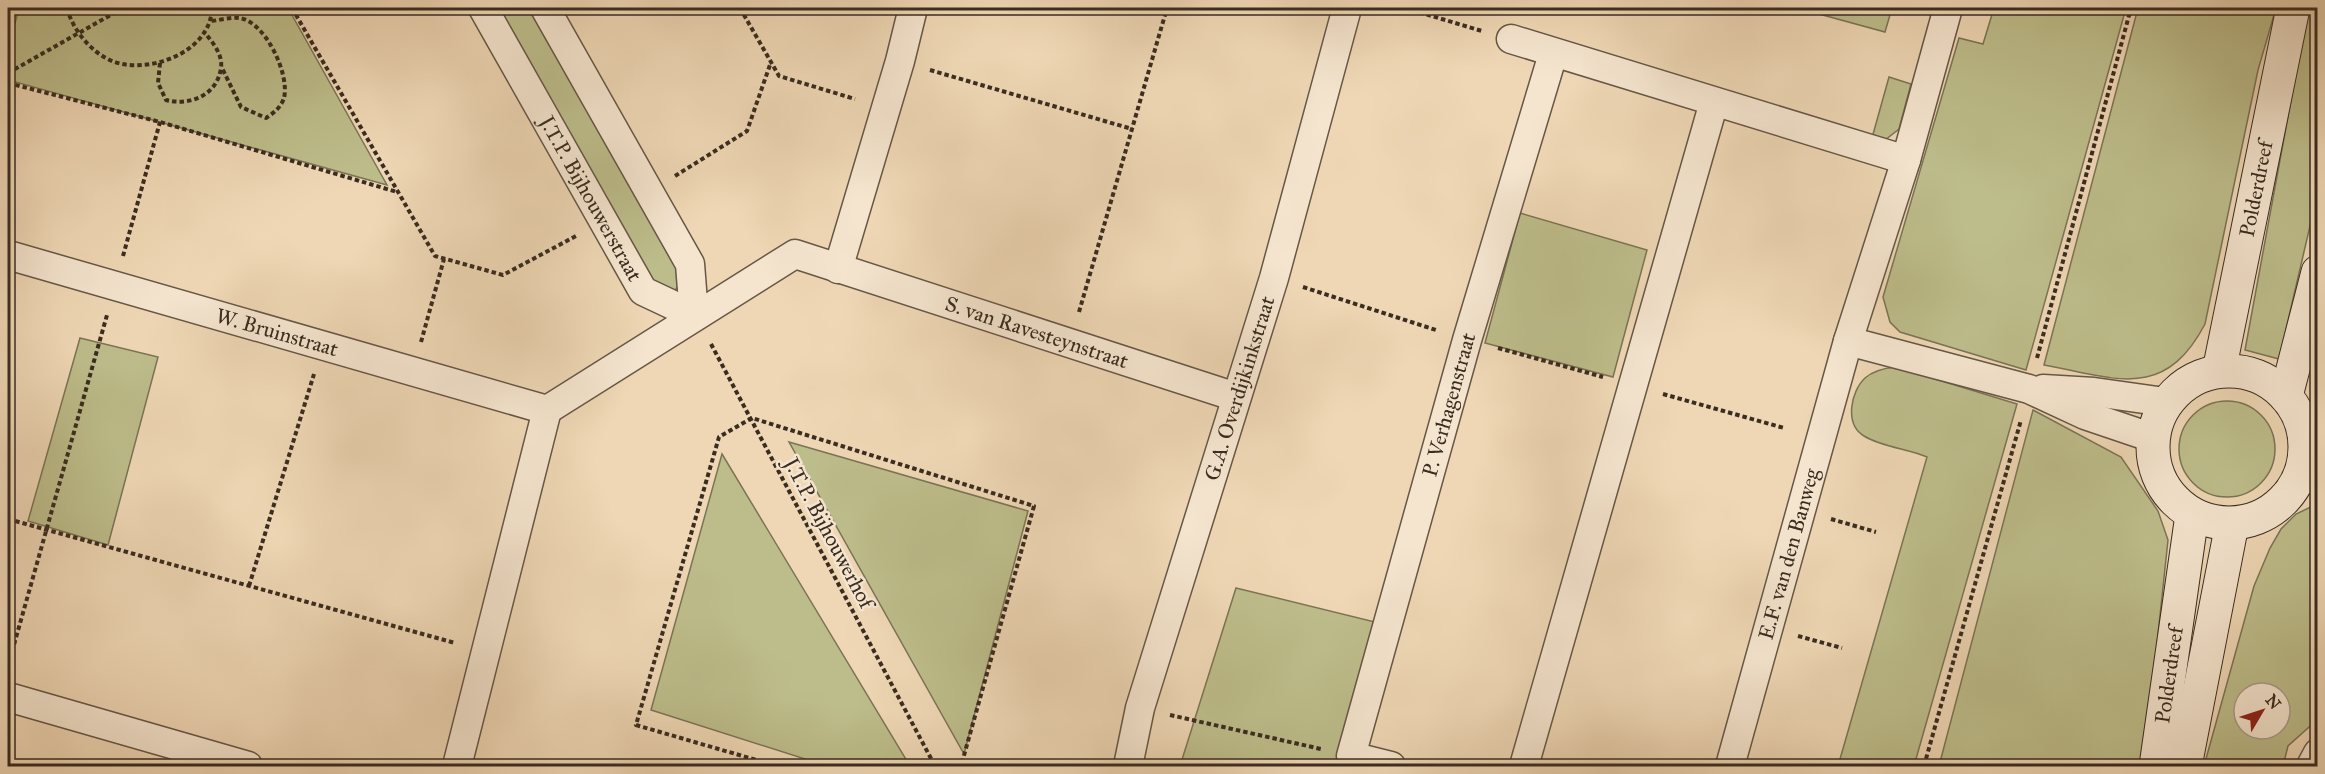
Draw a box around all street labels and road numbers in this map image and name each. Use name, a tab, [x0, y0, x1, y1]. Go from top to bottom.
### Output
street label: J.T.P. Bijhouwerstraat	[533, 109, 648, 287]
street label: Polderdreef	[2234, 135, 2279, 239]
street label: S. van Ravesteynstraat	[942, 291, 1132, 374]
street label: G.A. Overdijkinkstraat	[1199, 292, 1281, 484]
street label: W. Bruinstraat	[213, 302, 342, 362]
street label: P. Verhagenstraat	[1417, 329, 1482, 480]
street label: J.T.P. Bijhouwerhof	[777, 451, 881, 615]
street label: E.F. van den Banweg	[1753, 465, 1825, 643]
street label: Polderdreef	[2149, 622, 2189, 725]

